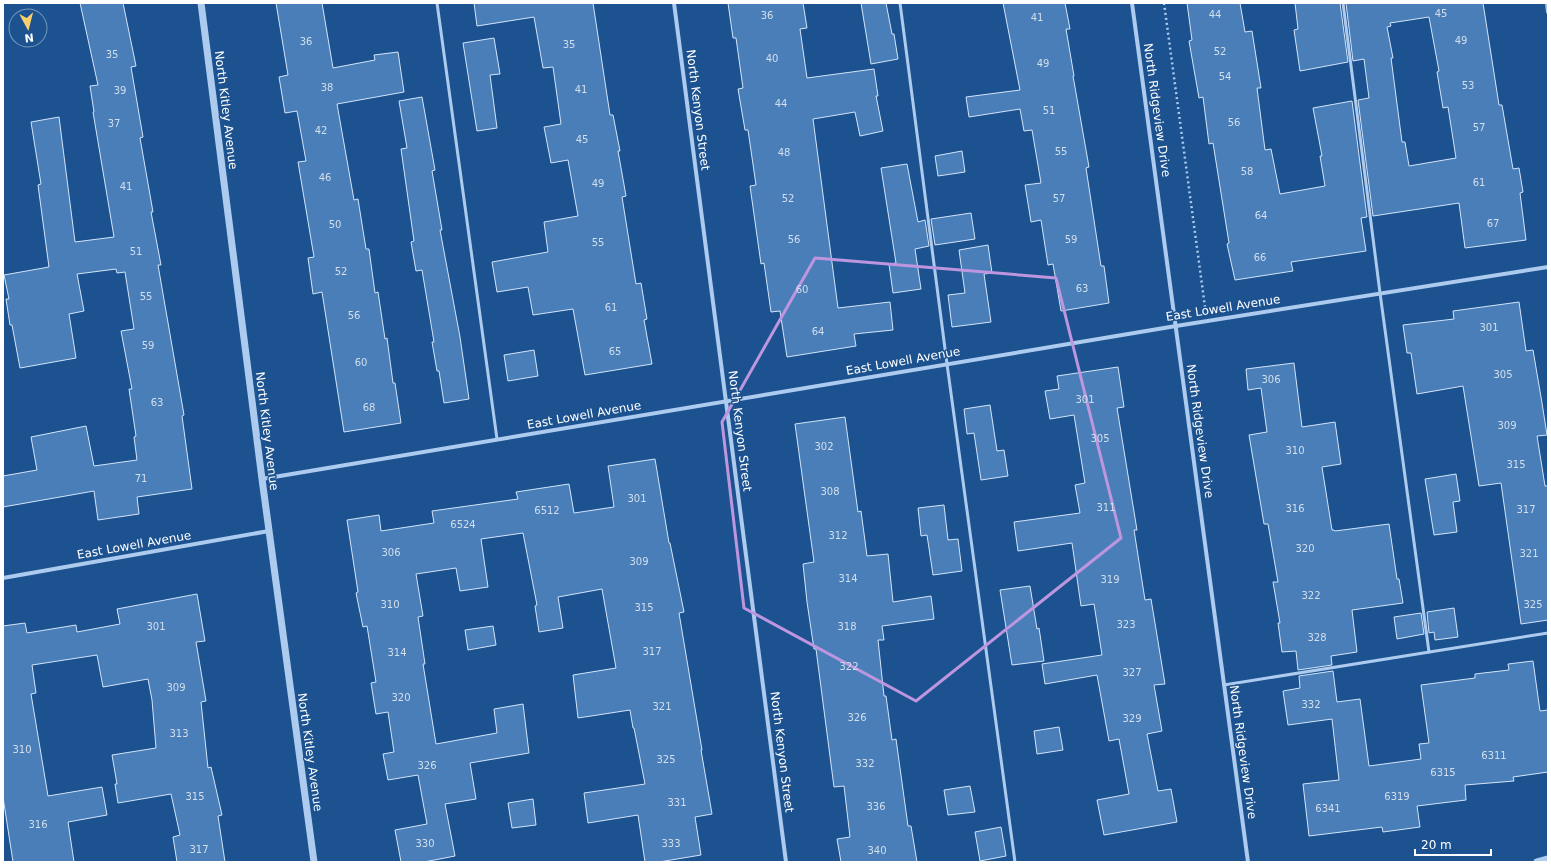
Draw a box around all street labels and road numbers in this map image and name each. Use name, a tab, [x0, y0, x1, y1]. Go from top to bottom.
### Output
street label: North Ridgeview Drive	[1141, 42, 1173, 178]
street label: North Kenyon Street	[684, 49, 712, 172]
street label: North Kitley Avenue	[212, 50, 240, 170]
street label: East Lowell Avenue	[1165, 292, 1281, 324]
street label: East Lowell Avenue	[845, 344, 961, 378]
street label: North Ridgeview Drive	[1184, 363, 1216, 499]
street label: North Kenyon Street	[726, 370, 754, 493]
street label: North Kitley Avenue	[253, 371, 281, 491]
street label: East Lowell Avenue	[526, 398, 642, 432]
street label: East Lowell Avenue	[76, 528, 192, 562]
street label: North Ridgeview Drive	[1227, 684, 1259, 820]
street label: North Kenyon Street	[768, 691, 796, 814]
street label: North Kitley Avenue	[295, 692, 325, 812]

